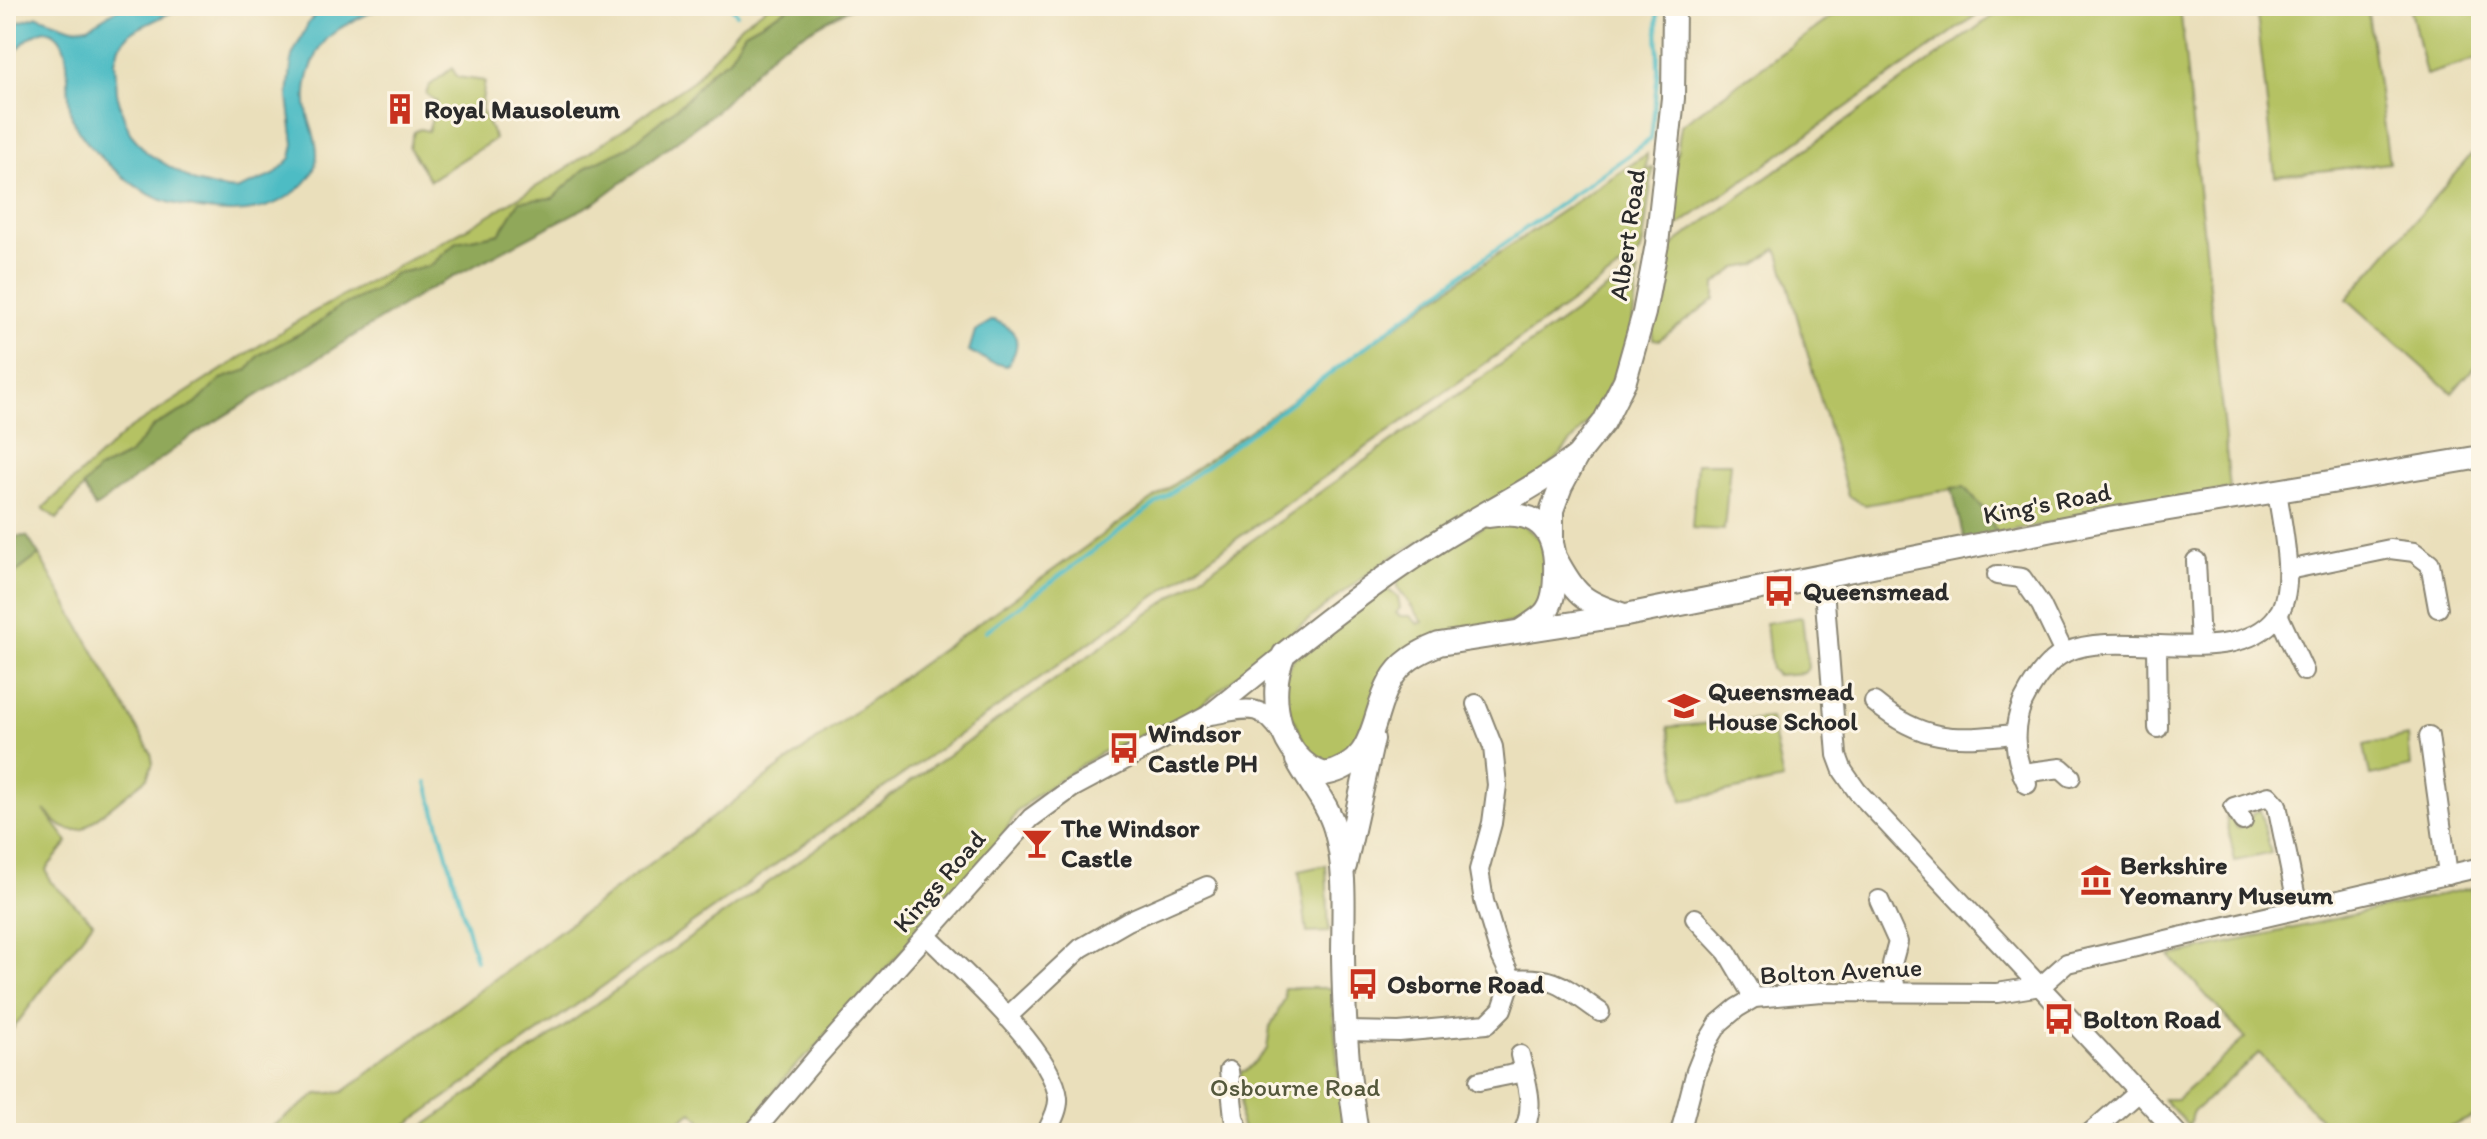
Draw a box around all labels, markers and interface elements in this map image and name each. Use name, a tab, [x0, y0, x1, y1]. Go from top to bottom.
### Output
building icon: Royal Mausoleum	[383, 92, 417, 126]
place label: Royal Mausoleum	[424, 93, 621, 125]
street label: Albert Road	[1602, 167, 1652, 303]
street label: King's Road	[1980, 475, 2114, 531]
bus stop icon: Queensmead	[1762, 574, 1796, 608]
place label: Queensmead	[1803, 575, 1949, 607]
place label: Queensmead House School	[1708, 675, 1858, 737]
school or university icon: Queensmead House School	[1667, 689, 1701, 723]
place label: Windsor Castle PH	[1148, 717, 1258, 779]
bus stop icon: Windsor Castle PH	[1107, 731, 1141, 765]
place label: The Windsor Castle	[1060, 812, 1200, 874]
street label: Kings Road	[886, 823, 993, 939]
bar icon: The Windsor Castle	[1020, 826, 1054, 860]
place label: Berkshire Yeomanry Museum	[2119, 849, 2333, 911]
museum icon: Berkshire Yeomanry Museum	[2079, 863, 2113, 897]
street label: Bolton Avenue	[1759, 951, 1923, 991]
bus stop icon: Osborne Road	[1346, 967, 1380, 1001]
place label: Osborne Road	[1387, 968, 1545, 1000]
bus stop icon: Bolton Road	[2042, 1002, 2076, 1036]
place label: Bolton Road	[2083, 1003, 2221, 1035]
park label: Osbourne Road	[1210, 1071, 1380, 1103]

